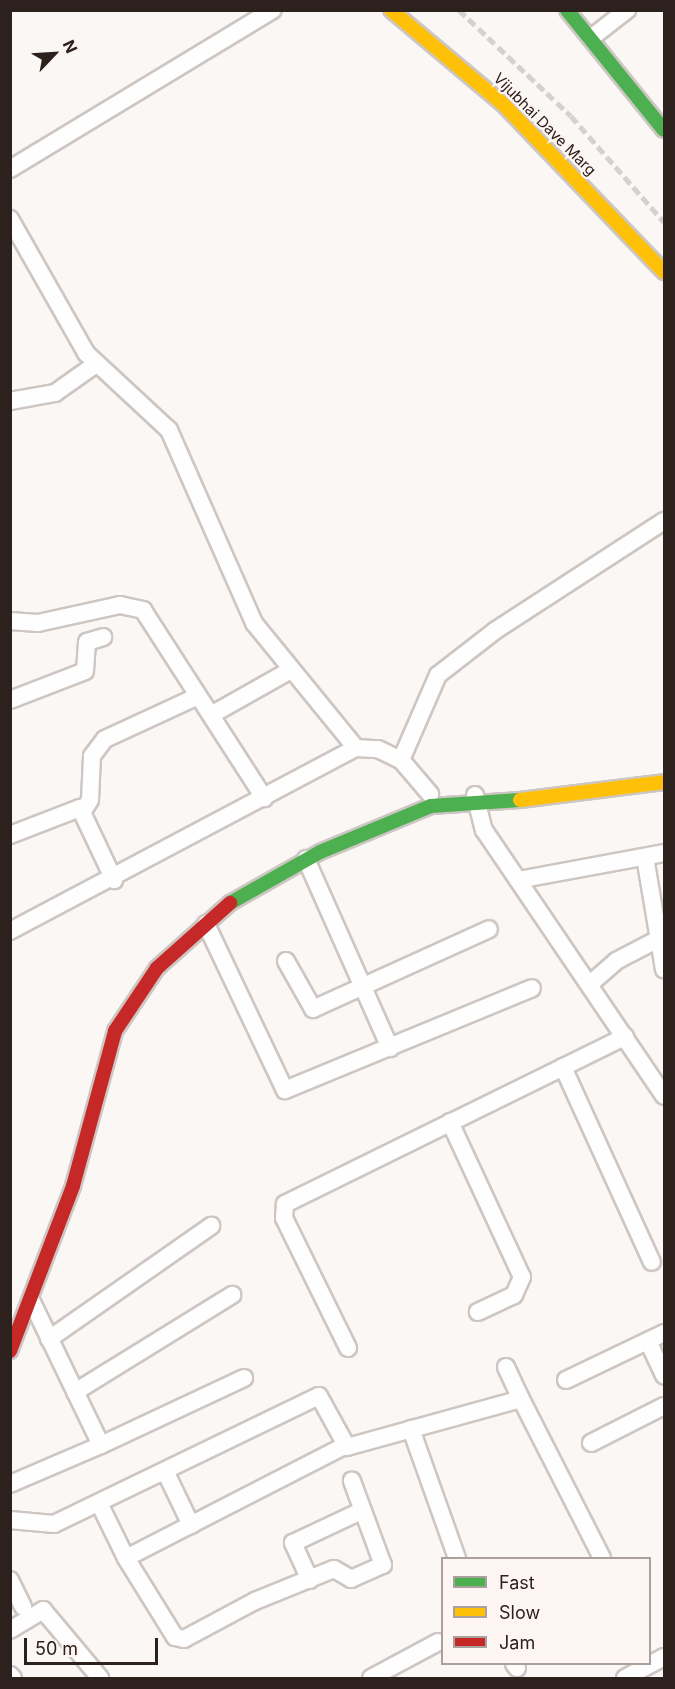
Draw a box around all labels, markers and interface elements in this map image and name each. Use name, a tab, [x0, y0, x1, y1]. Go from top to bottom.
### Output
north arrow	[24, 24, 84, 84]
text: N	[59, 37, 82, 56]
street label: Vijubhai Dave Marg	[490, 69, 600, 179]
legend	[441, 1557, 651, 1665]
text: Fast	[499, 1572, 535, 1593]
text: Slow	[499, 1602, 540, 1623]
scale bar	[27, 1626, 160, 1664]
text: Jam	[499, 1632, 535, 1653]
text: 50 m	[35, 1638, 78, 1659]

